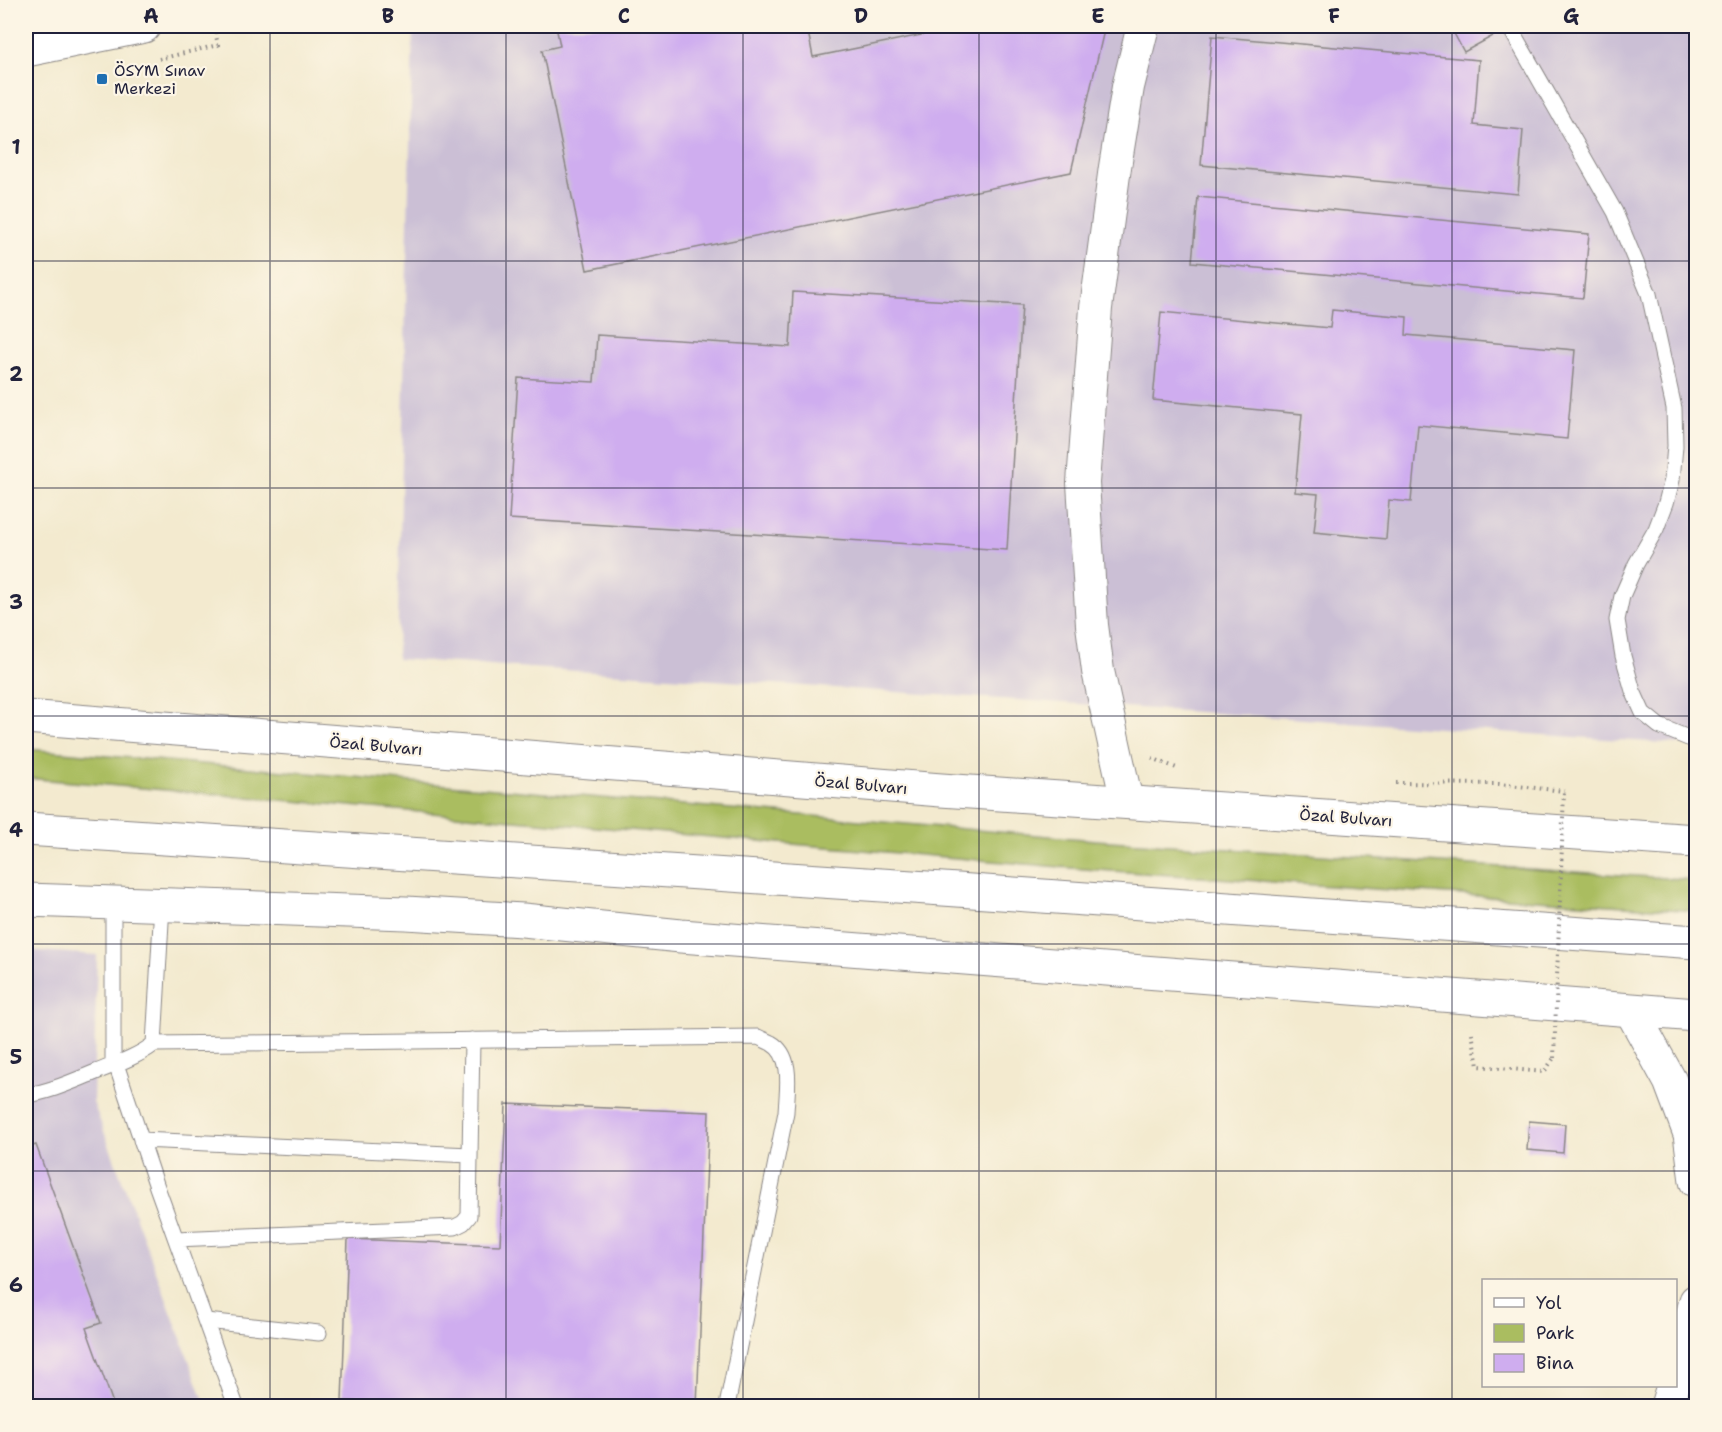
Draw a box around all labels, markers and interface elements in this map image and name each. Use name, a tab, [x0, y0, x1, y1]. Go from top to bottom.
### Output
text: A	[143, 3, 159, 29]
text: B	[382, 3, 394, 29]
text: C	[618, 3, 630, 29]
text: D	[854, 3, 868, 29]
text: E	[1091, 3, 1105, 29]
text: F	[1328, 3, 1340, 29]
text: G	[1563, 3, 1579, 29]
place label: ÖSYM Sınav Merkezi	[114, 60, 206, 99]
marker: ÖSYM Sınav Merkezi	[95, 72, 109, 86]
text: 1	[11, 134, 21, 160]
text: 2	[9, 361, 23, 387]
text: 3	[9, 589, 23, 615]
street label: Özal Bulvarı	[329, 731, 423, 760]
street label: Özal Bulvarı	[814, 770, 908, 799]
street label: Özal Bulvarı	[1299, 804, 1393, 831]
text: 4	[9, 817, 23, 843]
text: 5	[10, 1044, 22, 1070]
text: 6	[9, 1272, 23, 1298]
legend	[1482, 1279, 1677, 1387]
text: Yol	[1536, 1291, 1562, 1315]
text: Park	[1536, 1321, 1575, 1345]
text: Bina	[1536, 1351, 1574, 1375]

